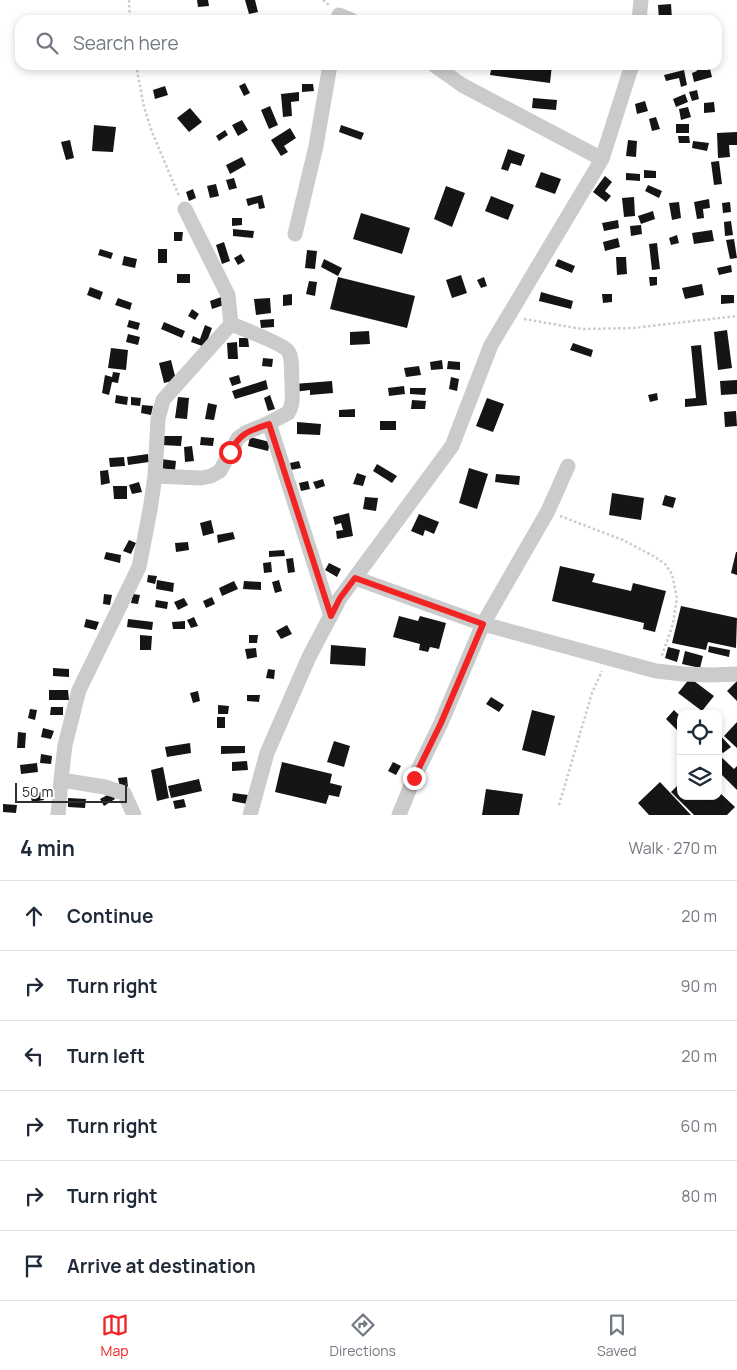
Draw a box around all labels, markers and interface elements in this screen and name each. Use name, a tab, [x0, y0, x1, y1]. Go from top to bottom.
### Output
search box	[15, 15, 722, 70]
icon: search	[33, 29, 61, 57]
text: Search here	[73, 30, 179, 56]
route start	[219, 441, 242, 464]
map controls	[677, 710, 722, 800]
button: locate	[677, 710, 722, 755]
button: layers	[677, 755, 722, 800]
route end	[403, 767, 426, 790]
scale bar	[15, 780, 128, 803]
text: 50 m	[22, 782, 53, 801]
text: 4 min	[20, 834, 75, 862]
text: Walk · 270 m	[628, 837, 717, 859]
icon: ahead	[20, 902, 48, 930]
text: Continue	[67, 903, 153, 929]
text: 20 m	[681, 905, 717, 927]
icon: right	[20, 972, 48, 1000]
text: Turn right	[67, 973, 157, 999]
text: 90 m	[681, 975, 717, 997]
icon: left	[20, 1042, 48, 1070]
text: Turn left	[67, 1043, 145, 1069]
text: 20 m	[681, 1045, 717, 1067]
icon: right	[20, 1112, 48, 1140]
text: Turn right	[67, 1113, 157, 1139]
text: 60 m	[681, 1115, 717, 1137]
icon: right	[20, 1182, 48, 1210]
text: Turn right	[67, 1183, 157, 1209]
text: 80 m	[681, 1185, 717, 1207]
icon: arrive	[20, 1252, 48, 1280]
text: Arrive at destination	[67, 1253, 256, 1279]
tab: Map	[101, 1311, 129, 1360]
tab: Directions	[330, 1311, 396, 1360]
tab: Saved	[597, 1311, 636, 1360]

